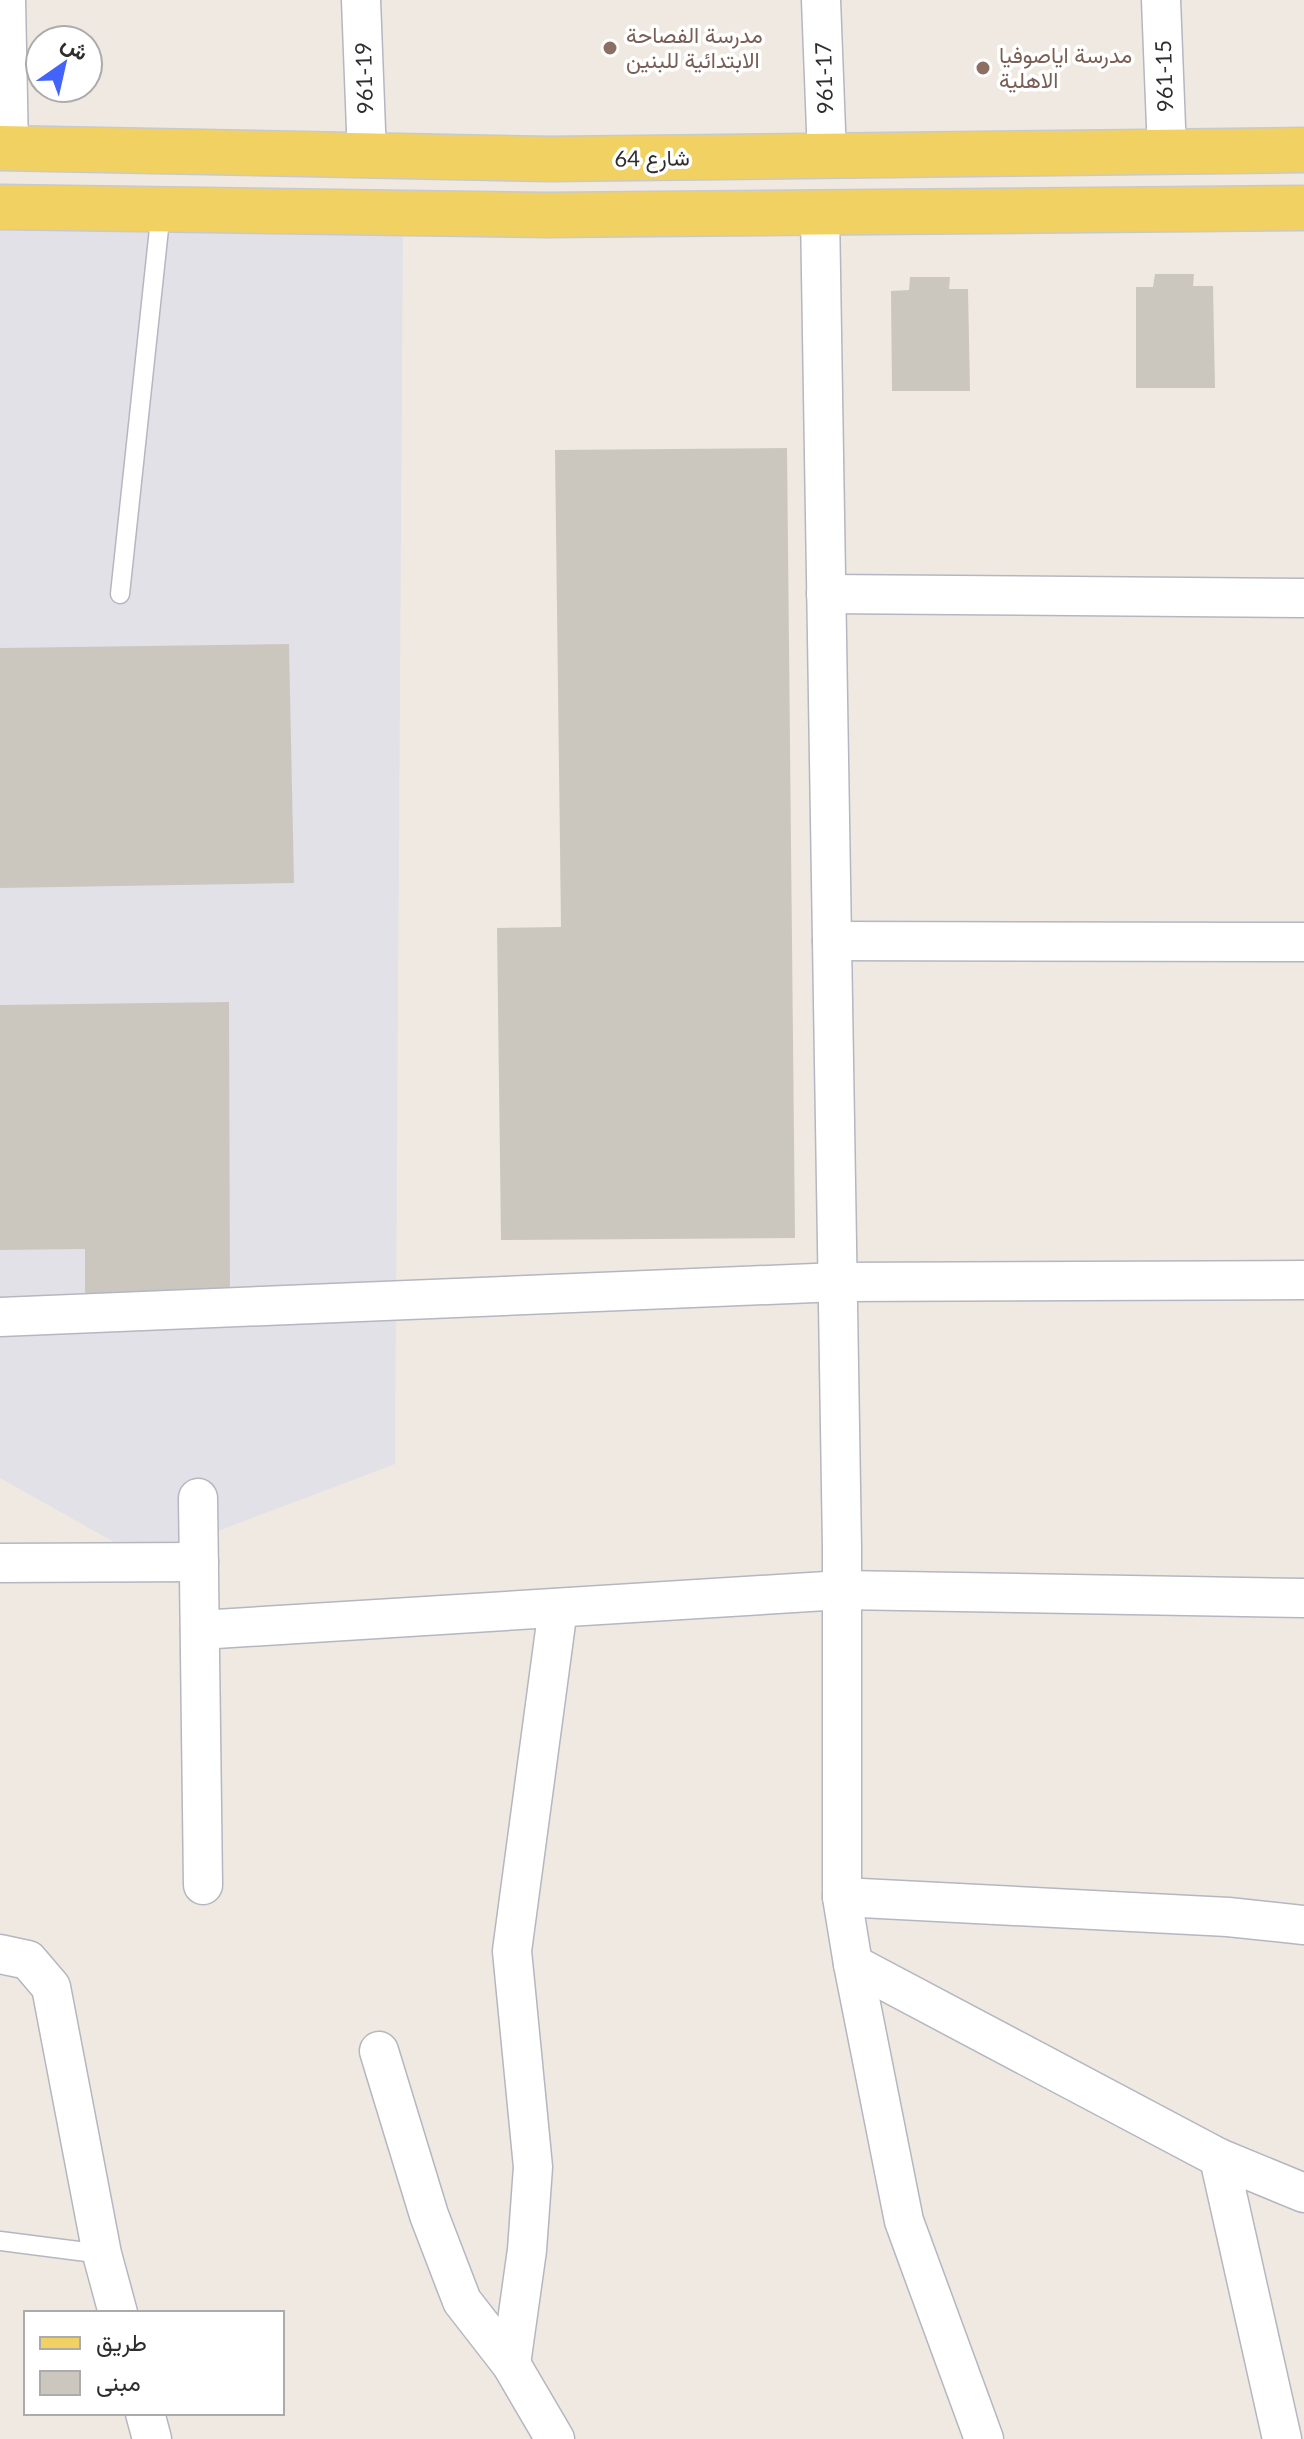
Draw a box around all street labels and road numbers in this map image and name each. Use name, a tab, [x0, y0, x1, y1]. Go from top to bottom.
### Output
street label: 961-15	[1149, 40, 1178, 112]
street label: 961-19	[349, 42, 378, 114]
street label: 961-17	[809, 42, 838, 114]
street label: شارع 64	[614, 143, 690, 174]

